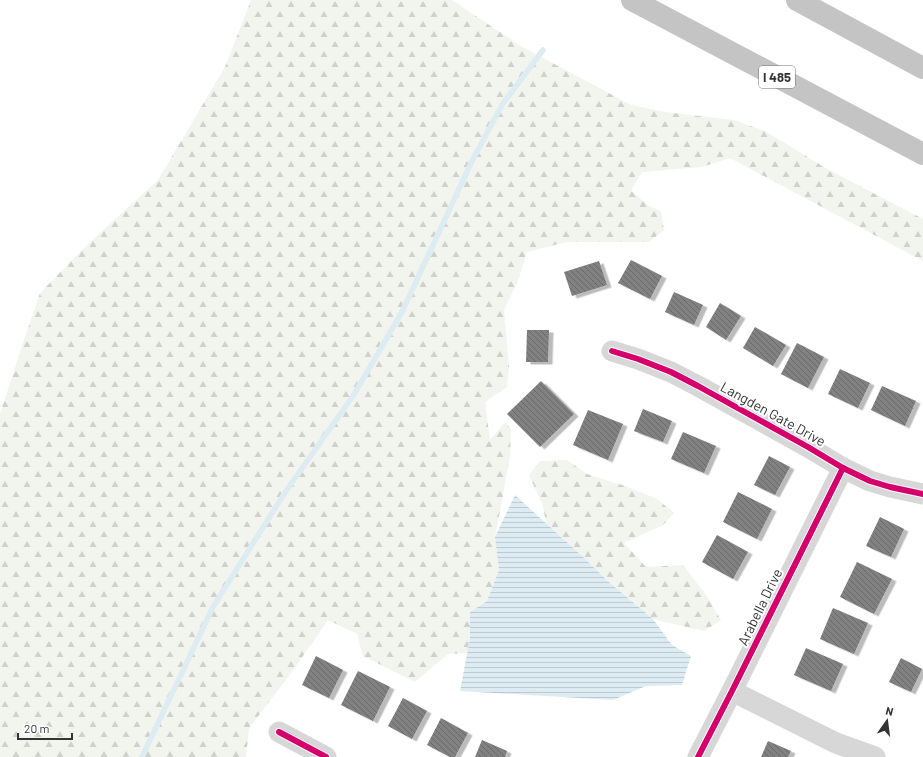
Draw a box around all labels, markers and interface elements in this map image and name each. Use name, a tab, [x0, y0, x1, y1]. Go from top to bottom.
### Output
road number: I 485	[759, 66, 795, 88]
street label: Langden Gate Drive	[718, 378, 829, 449]
street label: Arabella Drive	[734, 566, 785, 648]
north arrow	[867, 701, 907, 741]
text: N	[884, 704, 895, 718]
scale bar	[18, 715, 72, 741]
text: 20 m	[24, 721, 50, 735]

